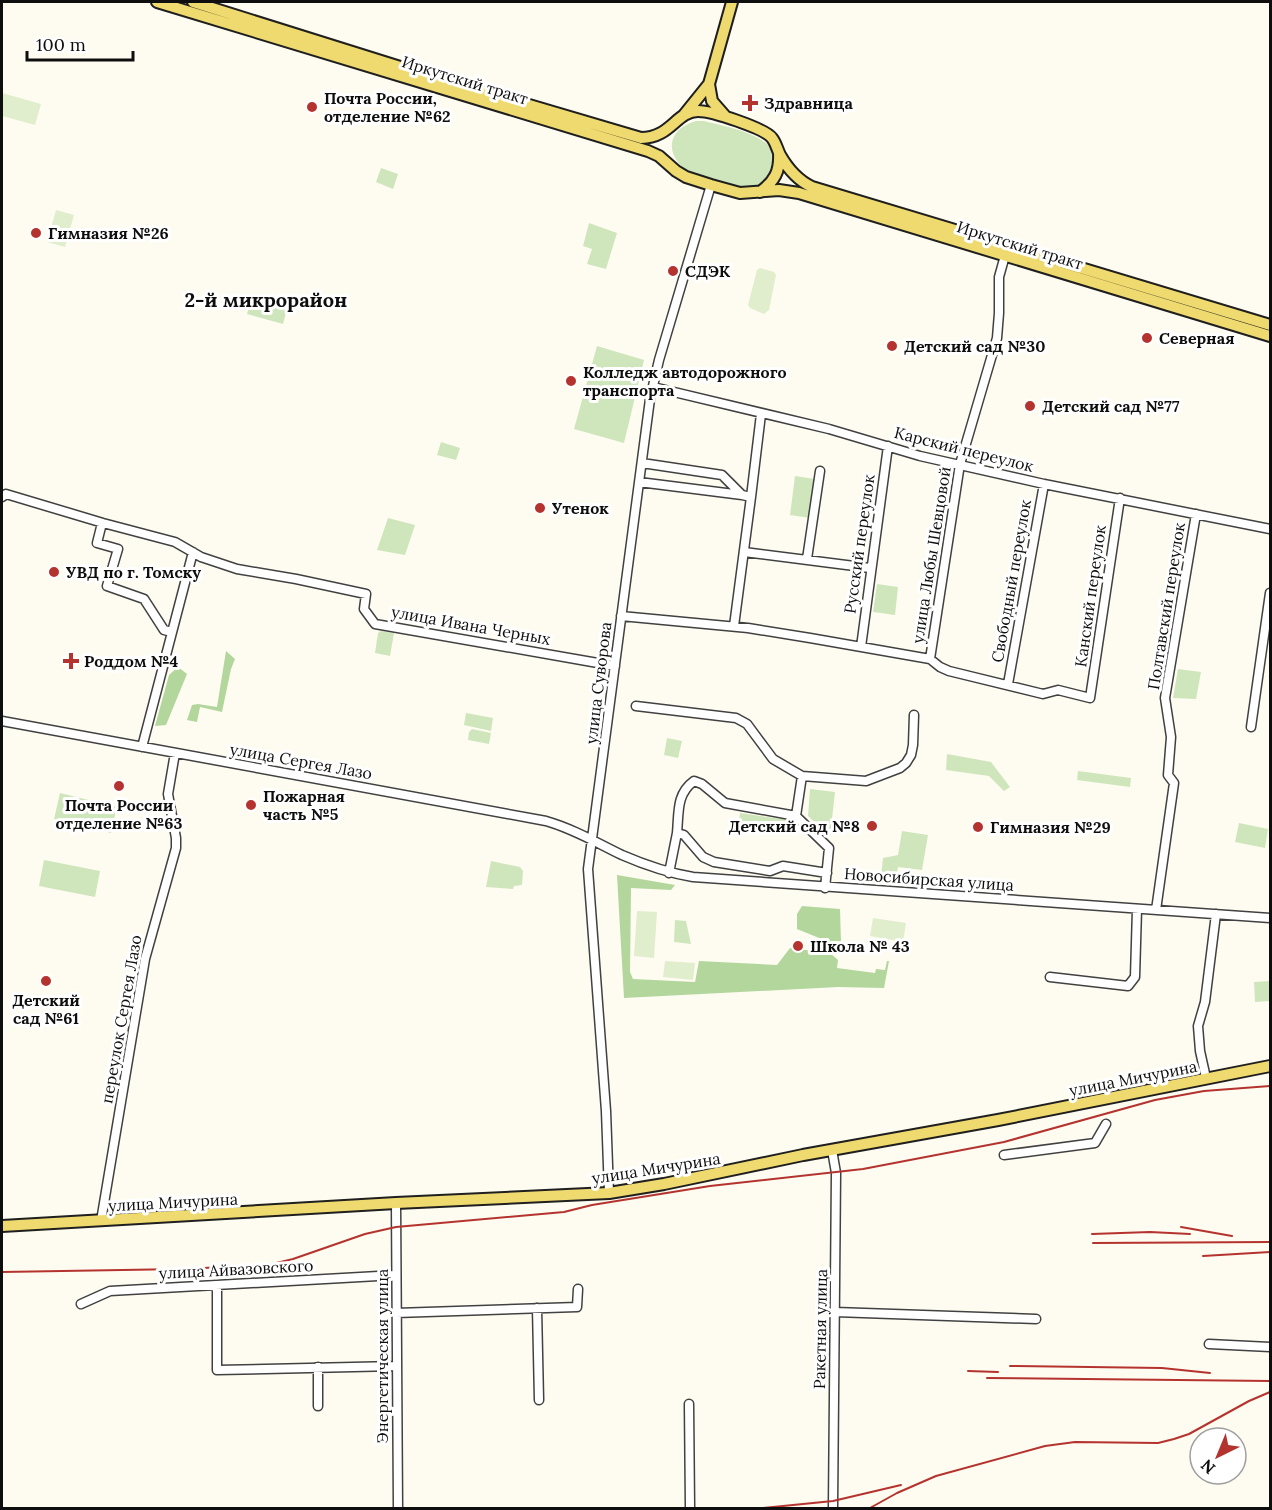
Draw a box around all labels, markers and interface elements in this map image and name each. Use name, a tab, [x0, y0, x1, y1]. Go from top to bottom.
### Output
scale bar	[27, 24, 134, 62]
text: 100 m	[36, 33, 86, 56]
street label: Иркутский тракт	[400, 51, 531, 109]
place label: Почта России, отделение №62	[324, 88, 451, 126]
place label: Здравница	[764, 93, 853, 113]
marker: Здравница	[741, 94, 759, 112]
marker: Почта России, отделение №62	[305, 100, 319, 114]
street label: Иркутский тракт	[955, 216, 1086, 274]
place label: Гимназия №26	[48, 223, 169, 243]
marker: Гимназия №26	[29, 226, 43, 240]
place label: СДЭК	[685, 261, 731, 281]
marker: СДЭК	[666, 264, 680, 278]
district label: 2-й микрорайон	[185, 287, 347, 312]
place label: Северная	[1159, 328, 1235, 348]
marker: Северная	[1140, 331, 1154, 345]
place label: Детский сад №30	[904, 336, 1045, 356]
marker: Детский сад №30	[885, 339, 899, 353]
place label: Колледж автодорожного транспорта	[583, 362, 787, 400]
marker: Колледж автодорожного транспорта	[564, 374, 578, 388]
place label: Детский сад №77	[1042, 396, 1180, 416]
marker: Детский сад №77	[1023, 399, 1037, 413]
street label: Карский переулок	[892, 422, 1036, 476]
street label: улица Любы Шевцовой	[907, 465, 955, 645]
street label: Русский переулок	[839, 473, 879, 615]
place label: Утенок	[552, 498, 609, 518]
street label: Свободный переулок	[987, 498, 1035, 664]
marker: Утенок	[533, 501, 547, 515]
street label: Полтавский переулок	[1143, 521, 1189, 691]
street label: Канский переулок	[1070, 523, 1110, 668]
place label: УВД по г. Томску	[66, 562, 201, 582]
marker: УВД по г. Томску	[47, 565, 61, 579]
street label: улица Ивана Черных	[390, 601, 553, 649]
street label: улица Суворова	[581, 621, 615, 745]
place label: Роддом №4	[84, 651, 179, 671]
marker: Роддом №4	[62, 652, 80, 670]
street label: улица Сергея Лазо	[228, 739, 374, 783]
marker: Почта России отделение №63	[112, 779, 126, 793]
place label: Пожарная часть №5	[263, 786, 345, 824]
place label: Почта России отделение №63	[55, 795, 183, 833]
marker: Пожарная часть №5	[244, 798, 258, 812]
place label: Детский сад №8	[729, 816, 860, 836]
place label: Гимназия №29	[990, 817, 1111, 837]
marker: Детский сад №8	[865, 819, 879, 833]
marker: Гимназия №29	[971, 820, 985, 834]
street label: Новосибирская улица	[843, 863, 1015, 895]
street label: переулок Сергея Лазо	[96, 933, 146, 1105]
place label: Школа № 43	[810, 936, 910, 956]
marker: Школа № 43	[791, 939, 805, 953]
marker: Детский сад №61	[39, 974, 53, 988]
place label: Детский сад №61	[12, 990, 80, 1028]
street label: улица Мичурина	[1067, 1056, 1199, 1100]
street label: улица Мичурина	[590, 1148, 722, 1188]
street label: улица Мичурина	[108, 1189, 238, 1215]
street label: улица Айвазовского	[158, 1255, 314, 1283]
street label: Энергетическая улица	[372, 1269, 392, 1443]
street label: Ракетная улица	[809, 1269, 831, 1389]
north arrow	[1188, 1426, 1248, 1486]
text: N	[1196, 1455, 1219, 1479]

